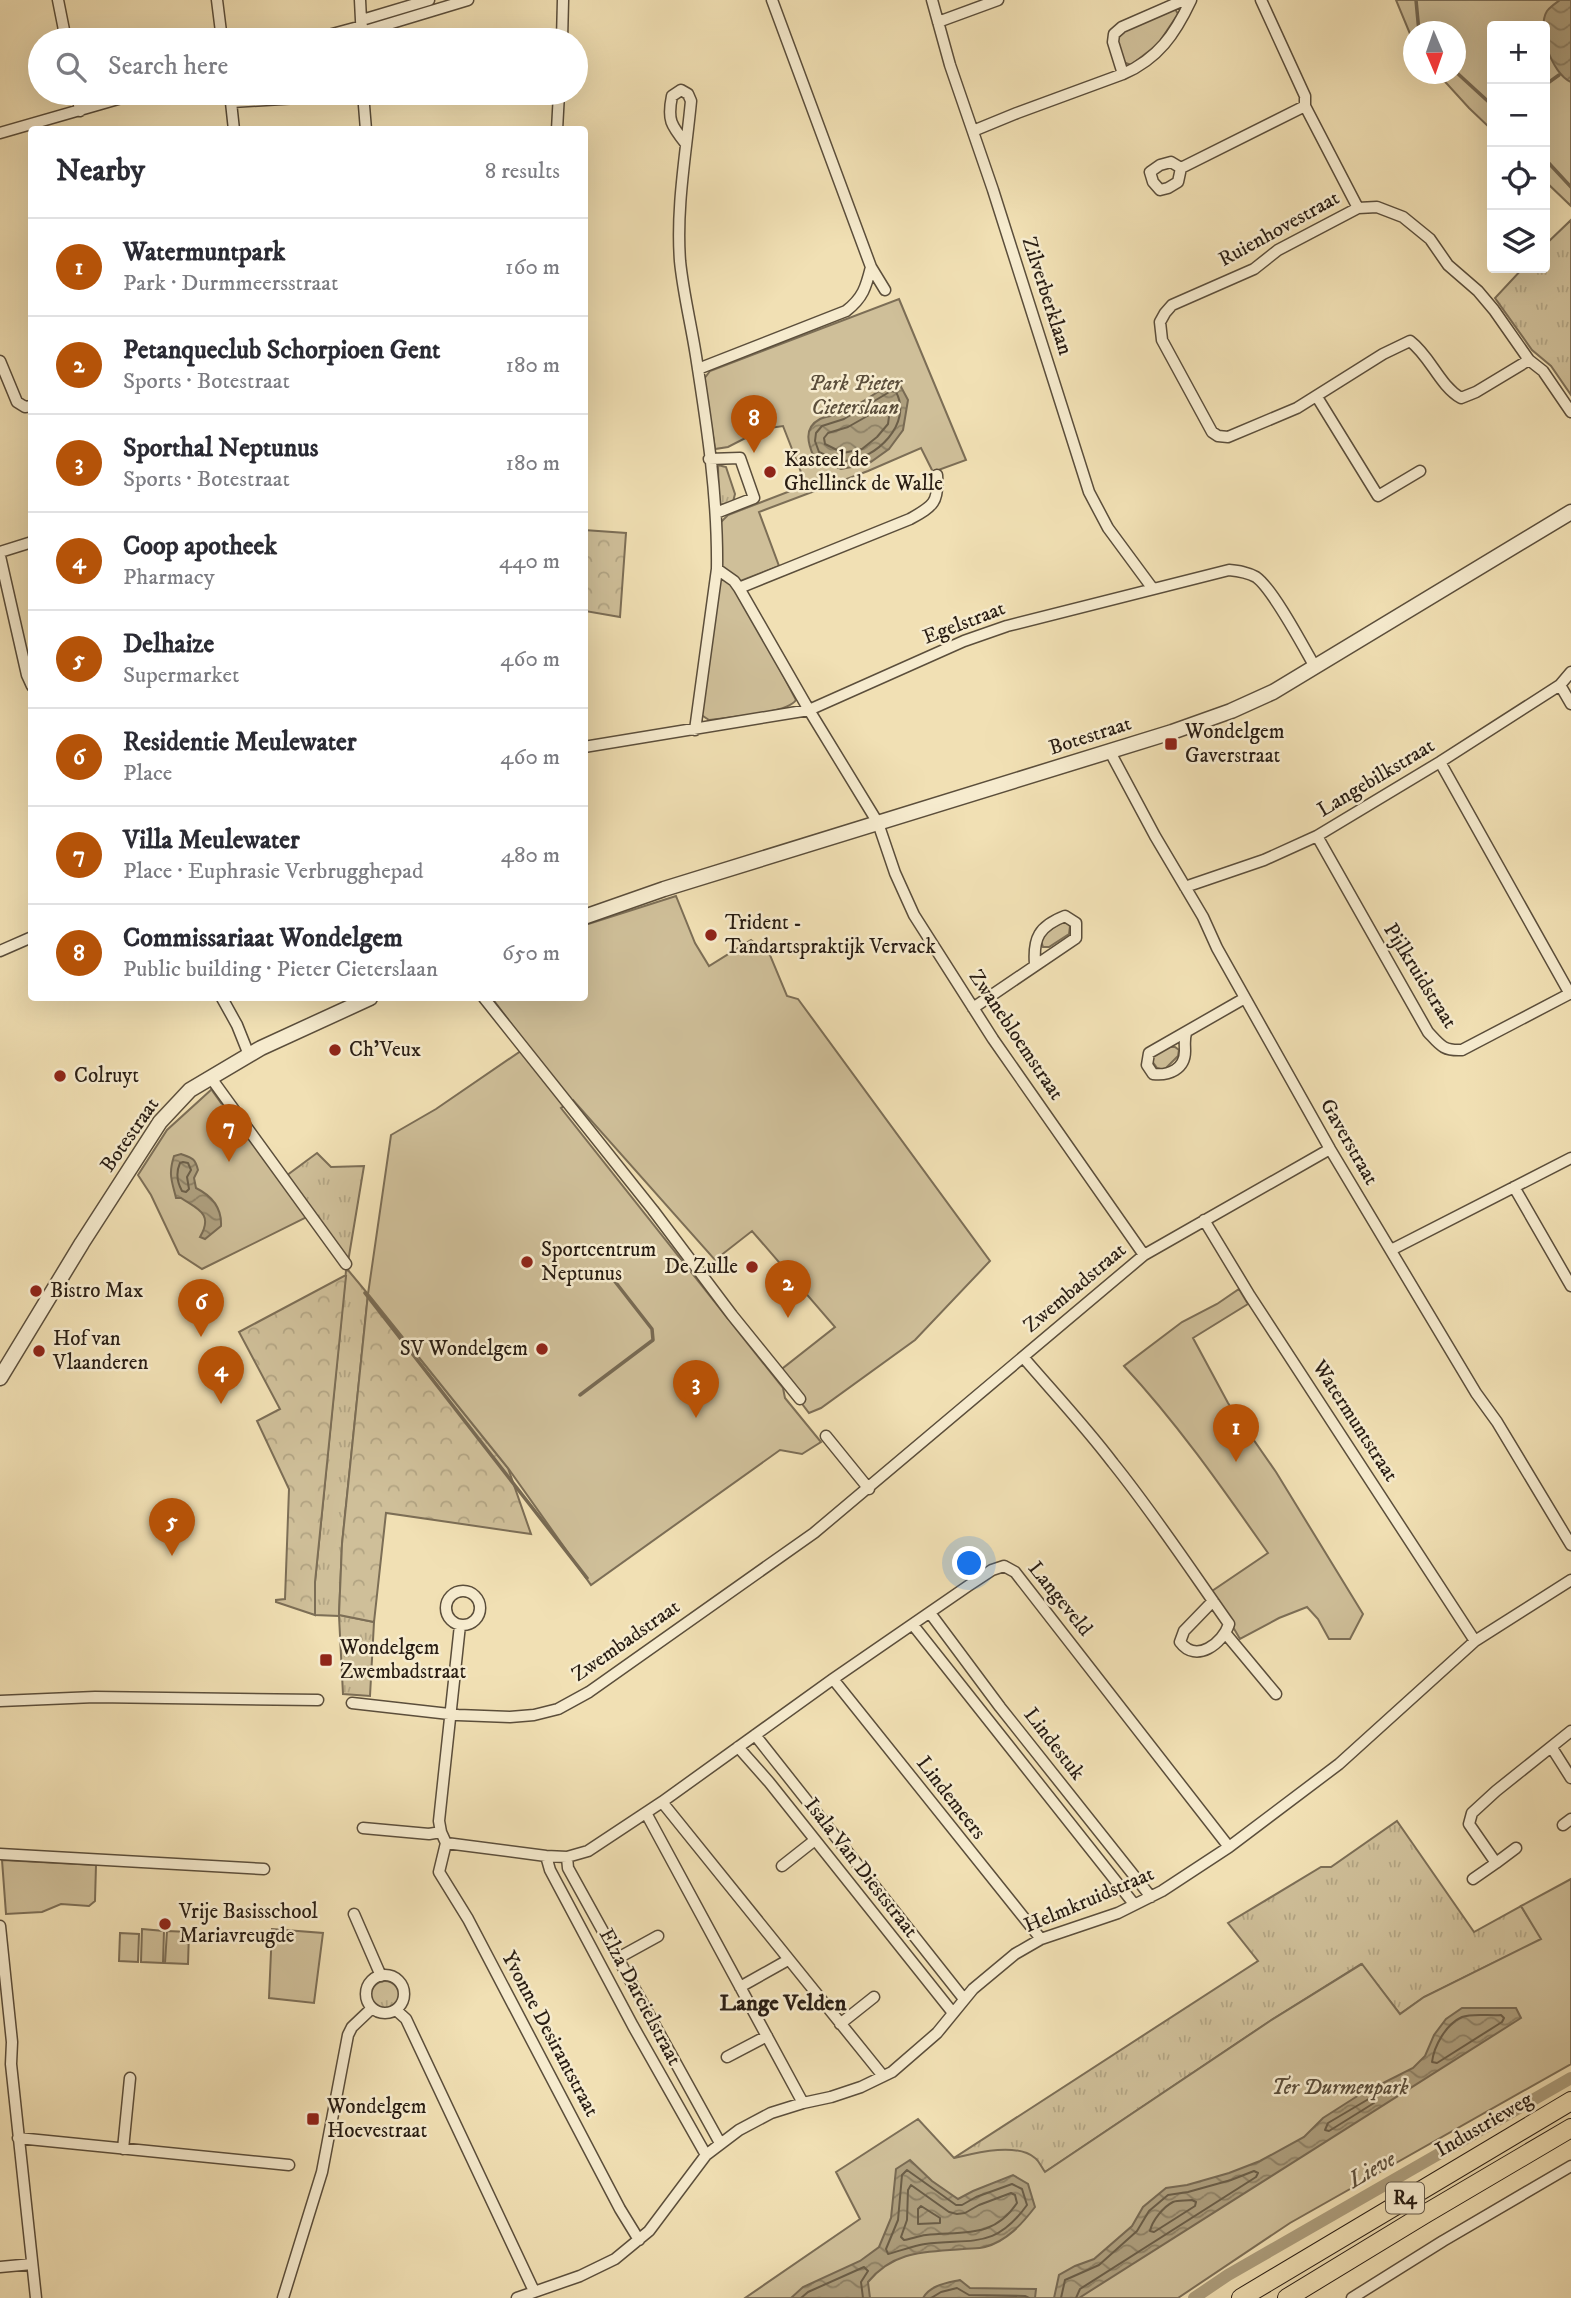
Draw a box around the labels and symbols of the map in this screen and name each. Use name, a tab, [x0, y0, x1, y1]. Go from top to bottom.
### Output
north arrow	[1403, 21, 1466, 84]
street label: Ruienhovestraat	[1214, 185, 1344, 273]
street label: Zilverberklaan	[1016, 234, 1078, 358]
park label: Park Pieter Cieterslaan	[808, 371, 903, 421]
pin: 8	[731, 395, 777, 453]
place label: Kasteel de Ghellinck de Walle	[784, 447, 943, 497]
marker: Kasteel de Ghellinck de Walle	[762, 464, 778, 480]
street label: Egelstraat	[919, 595, 1009, 651]
street label: Botestraat	[1046, 710, 1135, 762]
place label: Wondelgem Gaverstraat	[1184, 719, 1285, 769]
street label: Langebilkstraat	[1313, 733, 1440, 823]
marker: Wondelgem Gaverstraat	[1163, 736, 1179, 752]
place label: Trident - Tandartspraktijk Vervack	[725, 910, 937, 960]
street label: Pijlkruidstraat	[1377, 918, 1463, 1034]
marker: Trident - Tandartspraktijk Vervack	[703, 927, 719, 943]
street label: Zwanebloemstraat	[963, 965, 1069, 1105]
place label: Ch'Veux	[349, 1037, 421, 1063]
marker: Ch'Veux	[327, 1042, 343, 1058]
place label: Colruyt	[74, 1063, 139, 1089]
marker: Colruyt	[52, 1068, 68, 1084]
street label: Botestraat	[95, 1092, 165, 1177]
street label: Gaverstraat	[1314, 1094, 1384, 1190]
pin: 7	[206, 1104, 252, 1162]
place label: Sportcentrum Neptunus	[541, 1237, 657, 1287]
street label: Zwembadstraat	[1018, 1237, 1132, 1339]
marker: Sportcentrum Neptunus	[519, 1254, 535, 1270]
place label: De Zulle	[664, 1254, 738, 1280]
marker: De Zulle	[744, 1259, 760, 1275]
pin: 2	[765, 1260, 811, 1318]
place label: Bistro Max	[50, 1278, 143, 1304]
pin: 6	[178, 1279, 224, 1337]
marker: Bistro Max	[28, 1283, 44, 1299]
place label: Hof van Vlaanderen	[52, 1326, 148, 1376]
place label: SV Wondelgem	[400, 1336, 528, 1362]
marker: SV Wondelgem	[534, 1341, 550, 1357]
marker: Hof van Vlaanderen	[31, 1343, 47, 1359]
pin: 4	[198, 1346, 244, 1404]
street label: Watermuntstraat	[1306, 1355, 1404, 1487]
pin: 3	[673, 1360, 719, 1418]
pin: 1	[1213, 1404, 1259, 1462]
pin: 5	[149, 1498, 195, 1556]
your location	[952, 1546, 986, 1580]
street label: Langeveld	[1022, 1556, 1098, 1642]
street label: Zwembadstraat	[567, 1594, 685, 1688]
place label: Wondelgem Zwembadstraat	[339, 1635, 466, 1685]
marker: Wondelgem Zwembadstraat	[318, 1652, 334, 1668]
street label: Lindestuk	[1018, 1703, 1091, 1786]
street label: Lindemeers	[910, 1751, 992, 1845]
street label: Isala Van Dieststraat	[798, 1793, 924, 1943]
street label: Helmkruidstraat	[1020, 1861, 1158, 1939]
place label: Vrije Basisschool Mariavreugde	[178, 1899, 319, 1949]
marker: Vrije Basisschool Mariavreugde	[157, 1916, 173, 1932]
street label: Elza Darcielstraat	[593, 1924, 687, 2070]
street label: Yvonne Desirantstraat	[495, 1947, 605, 2121]
district label: Lange Velden	[720, 1989, 847, 2018]
park label: Ter Durmenpark	[1271, 2075, 1409, 2101]
street label: Industrieweg	[1431, 2086, 1538, 2163]
place label: Wondelgem Hoevestraat	[326, 2094, 427, 2144]
marker: Wondelgem Hoevestraat	[305, 2111, 321, 2127]
water label: Lieve	[1341, 2144, 1402, 2196]
road number: R4	[1386, 2182, 1424, 2214]

